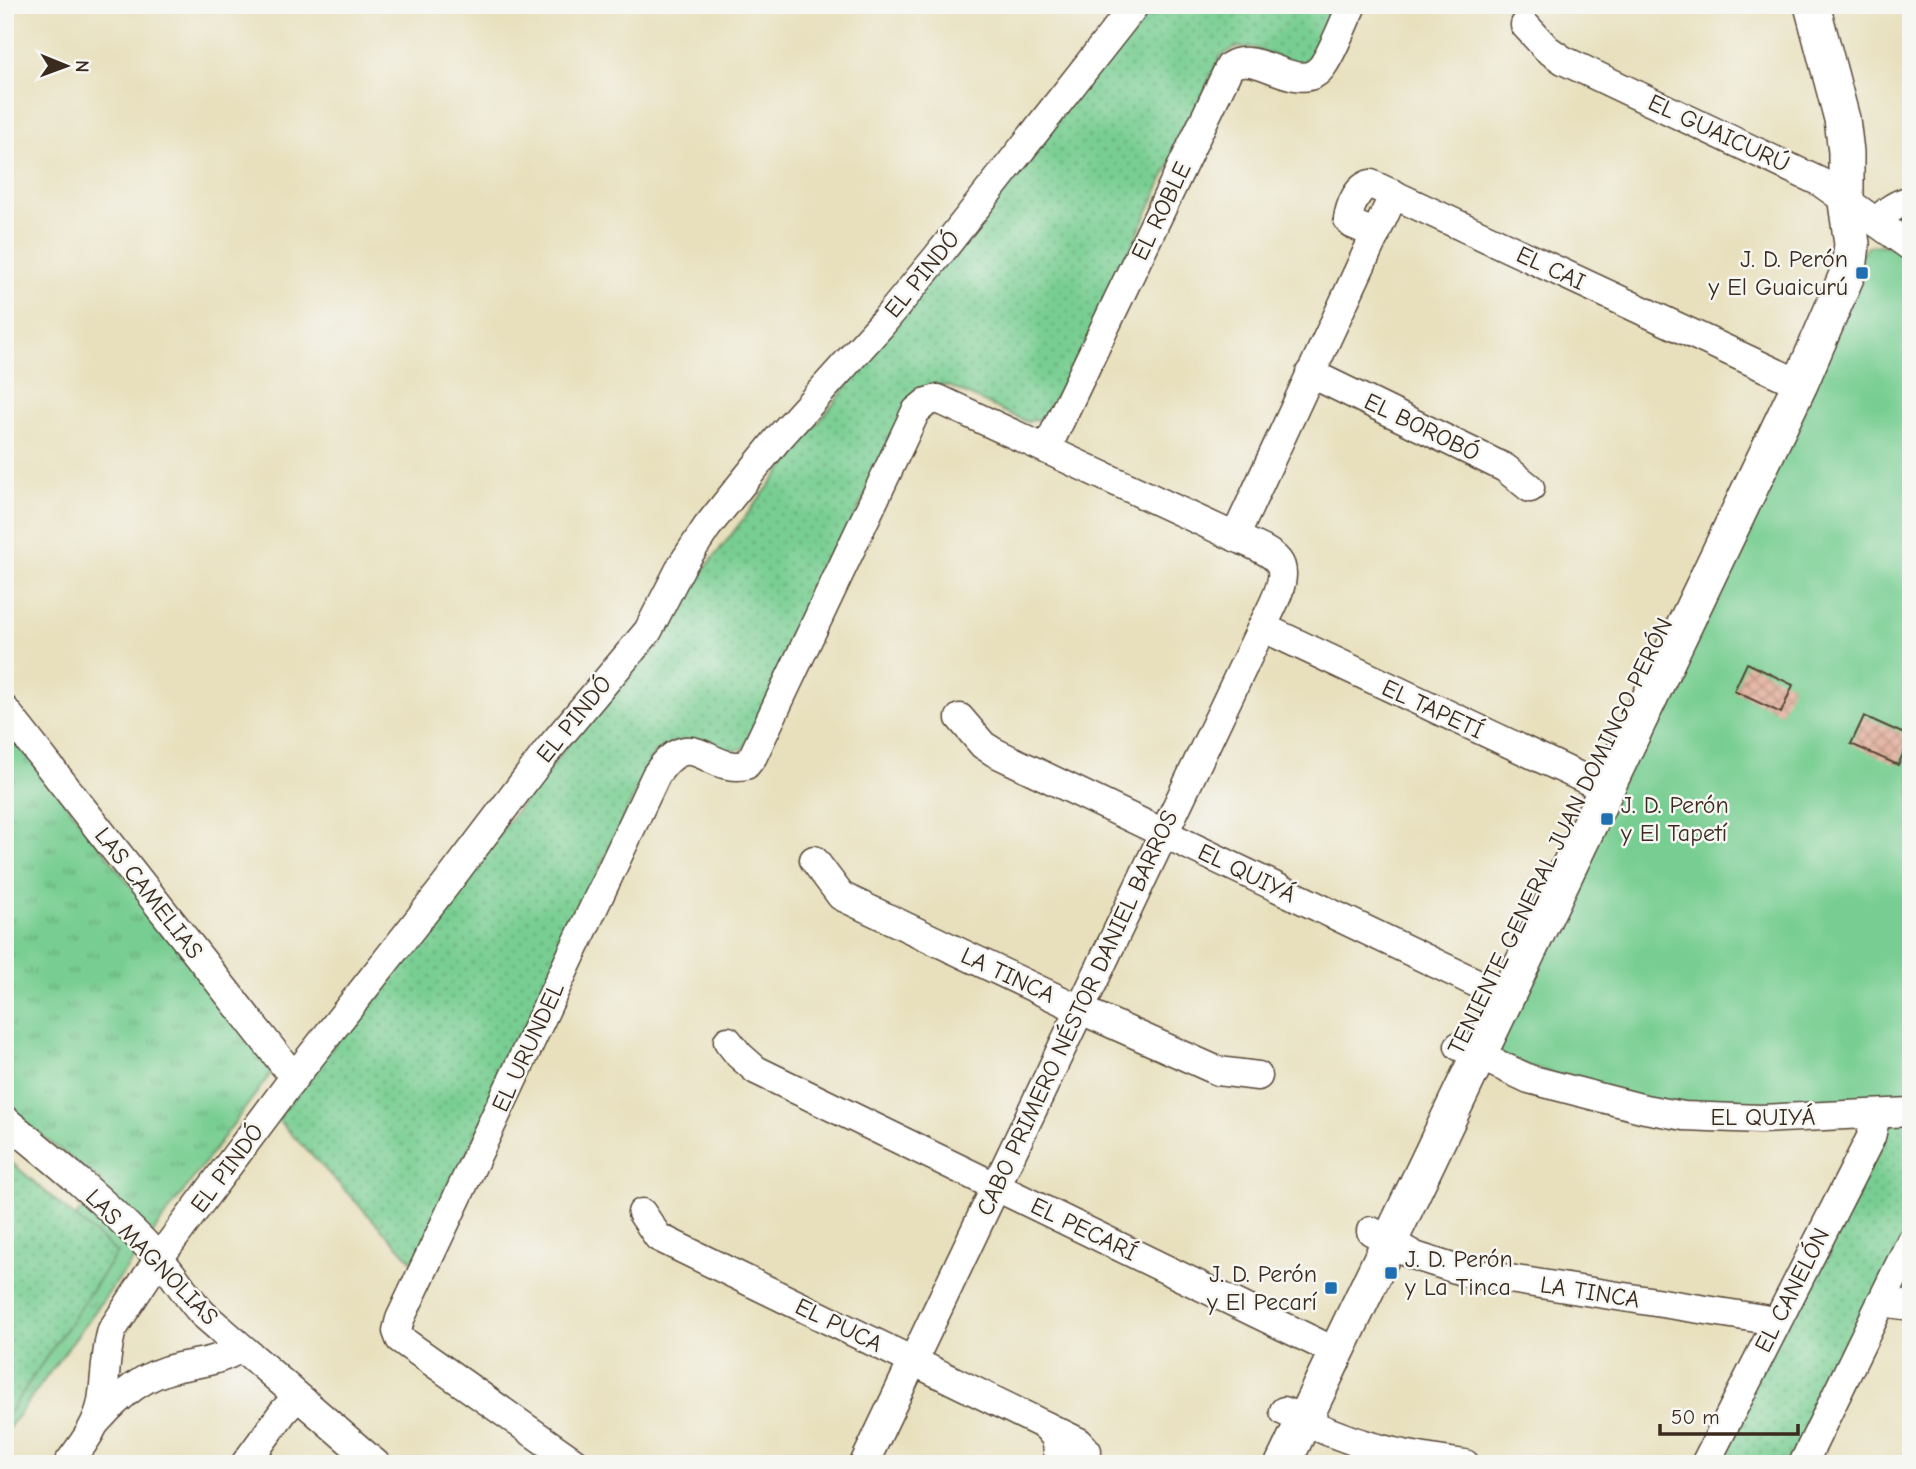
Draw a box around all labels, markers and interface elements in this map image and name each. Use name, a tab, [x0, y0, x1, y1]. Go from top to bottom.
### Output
north arrow	[32, 32, 102, 102]
text: N	[71, 60, 93, 73]
street label: EL GUAICURÚ	[1644, 88, 1794, 178]
street label: EL ROBLE	[1125, 157, 1197, 265]
street label: EL PINDÓ	[879, 225, 965, 323]
street label: EL CAI	[1512, 240, 1590, 296]
place label: J. D. Perón y El Guaicurú	[1708, 245, 1848, 301]
marker: J. D. Perón y El Guaicurú	[1854, 265, 1870, 281]
street label: EL BOROBÓ	[1360, 387, 1484, 467]
street label: TENIENTE GENERAL JUAN DOMINGO PERÓN	[1442, 613, 1678, 1059]
street label: EL PINDÓ	[531, 670, 617, 768]
street label: EL TAPETÍ	[1378, 673, 1488, 745]
place label: J. D. Perón y El Tapetí	[1620, 791, 1729, 847]
street label: CABO PRIMERO NÉSTOR DANIEL BARROS	[971, 806, 1183, 1220]
marker: J. D. Perón y El Tapetí	[1599, 811, 1615, 827]
street label: LAS CAMELIAS	[89, 822, 209, 964]
street label: EL QUIYÁ	[1194, 837, 1300, 909]
street label: LA TINCA	[957, 941, 1059, 1009]
street label: EL URUNDEL	[486, 978, 570, 1116]
street label: EL QUIYÁ	[1711, 1103, 1816, 1131]
street label: EL PINDÓ	[185, 1118, 269, 1218]
street label: LAS MAGNOLIAS	[80, 1183, 224, 1331]
street label: EL PECARÍ	[1026, 1191, 1142, 1267]
street label: EL CANELÓN	[1749, 1223, 1835, 1357]
place label: J. D. Perón y La Tinca	[1404, 1245, 1513, 1301]
place label: J. D. Perón y El Pecarí	[1206, 1260, 1318, 1316]
marker: J. D. Perón y La Tinca	[1383, 1265, 1399, 1281]
street label: LA TINCA	[1538, 1270, 1642, 1314]
marker: J. D. Perón y El Pecarí	[1323, 1280, 1339, 1296]
street label: EL PUCA	[791, 1292, 887, 1358]
scale bar	[1660, 1392, 1799, 1436]
text: 50 m	[1671, 1405, 1720, 1429]

